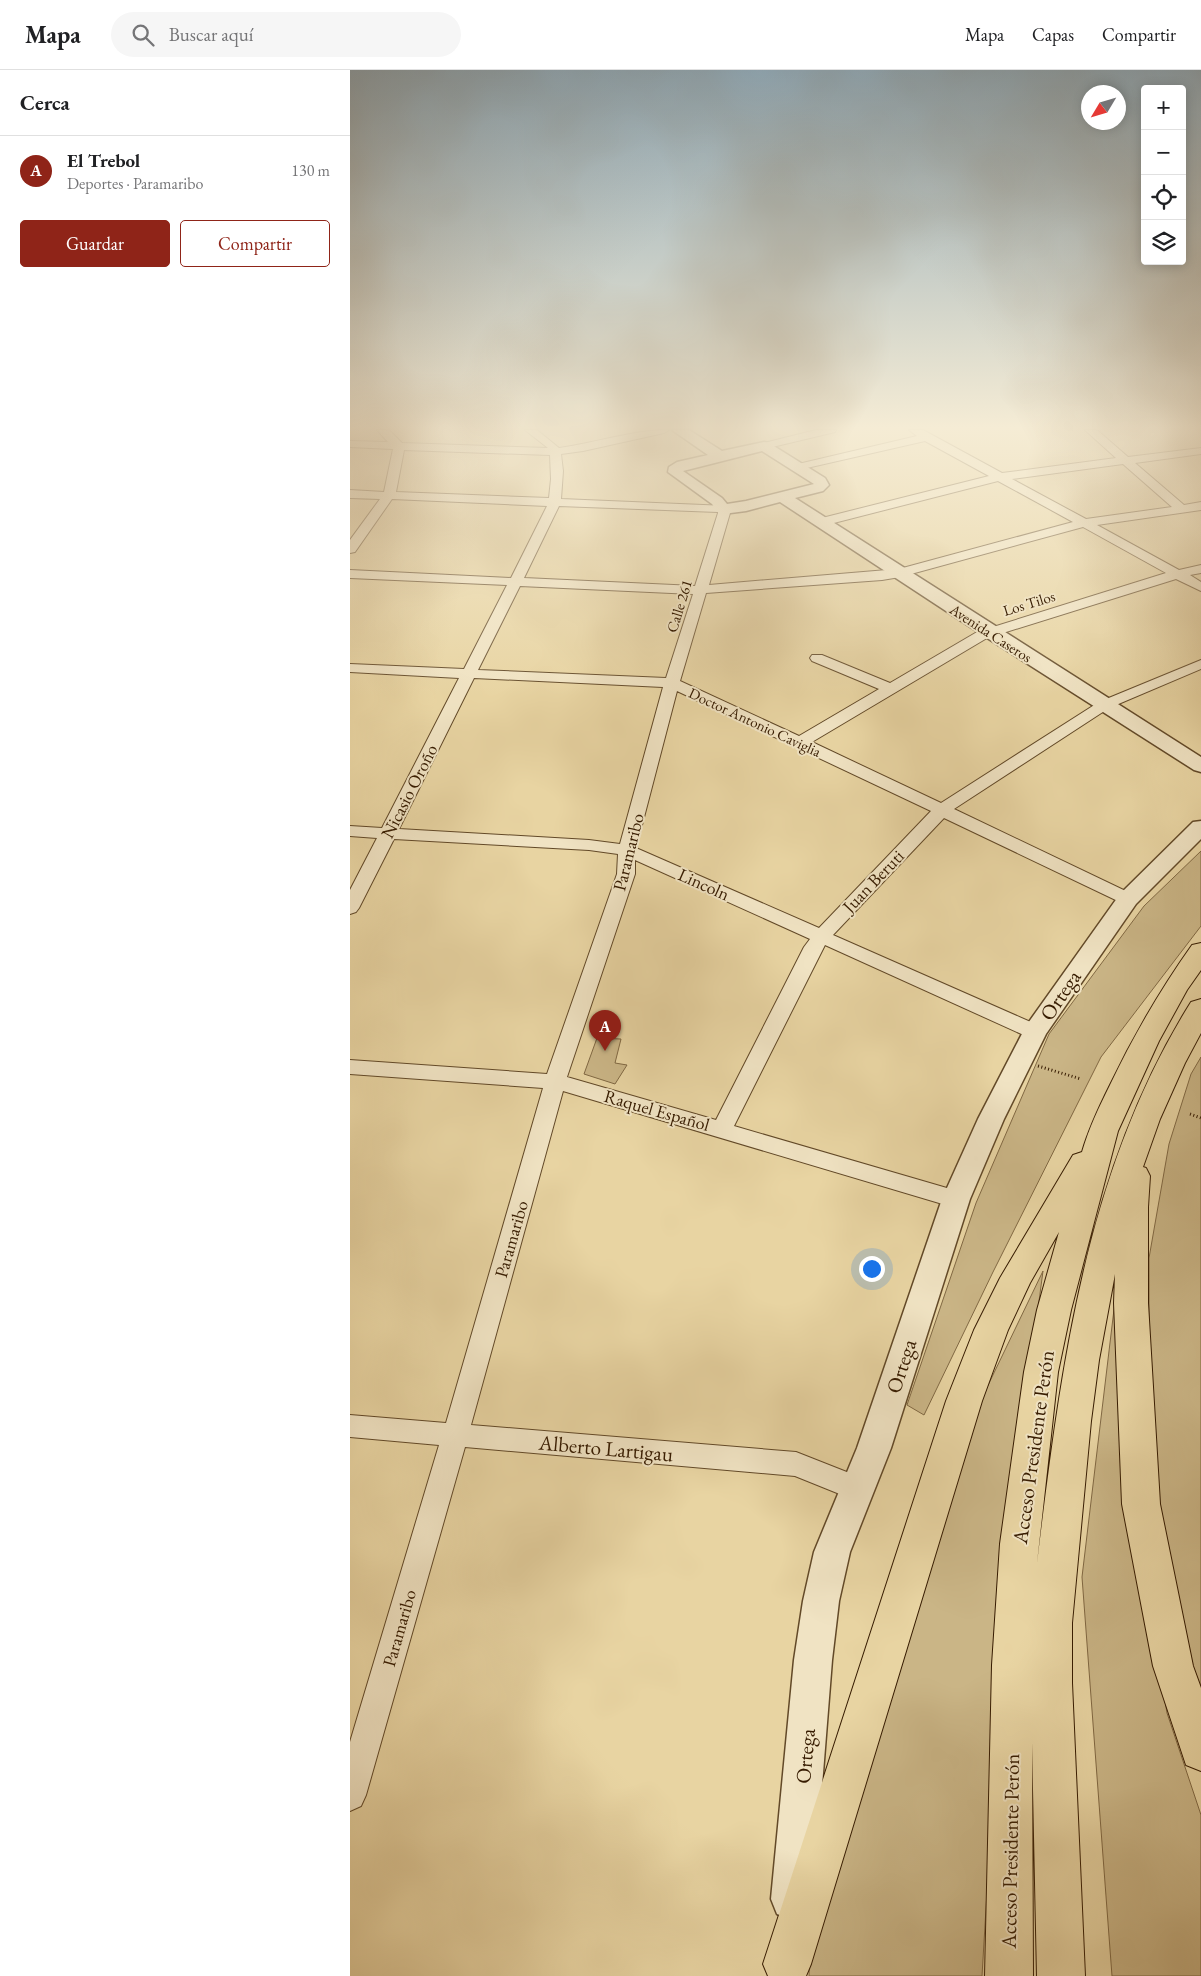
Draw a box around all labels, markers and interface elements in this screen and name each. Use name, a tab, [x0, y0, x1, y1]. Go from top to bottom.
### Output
search box	[111, 12, 461, 57]
text: Mapa	[25, 19, 81, 50]
icon: search	[129, 21, 157, 49]
text: Buscar aquí	[169, 22, 253, 47]
text: Mapa	[965, 23, 1004, 46]
text: Capas	[1032, 23, 1074, 46]
text: Compartir	[1102, 23, 1176, 46]
north arrow	[1081, 85, 1126, 130]
map controls	[1141, 85, 1186, 265]
button: +	[1141, 85, 1186, 130]
text: Cerca	[20, 89, 70, 116]
button: −	[1141, 130, 1186, 175]
text: El Trebol	[67, 148, 140, 173]
text: A	[30, 160, 42, 181]
text: 130 m	[291, 160, 330, 181]
text: Deportes · Paramaribo	[67, 173, 203, 194]
button: locate	[1141, 175, 1186, 220]
button: Guardar	[20, 220, 170, 267]
button: Compartir	[180, 220, 330, 267]
button: layers	[1141, 220, 1186, 265]
street label: Calle 261	[662, 577, 696, 635]
street label: Los Tilos	[1001, 586, 1058, 620]
street label: Avenida Caseros	[946, 599, 1036, 667]
street label: Doctor Antonio Caviglia	[686, 683, 824, 761]
street label: Nicasio Oroño	[375, 740, 443, 842]
street label: Paramaribo	[607, 811, 649, 893]
street label: Juan Beruti	[836, 844, 909, 919]
street label: Lincoln	[675, 863, 734, 906]
street label: Ortega	[1033, 964, 1087, 1025]
pin: A	[589, 1010, 621, 1051]
street label: Raquel Español	[602, 1084, 712, 1136]
street label: Paramaribo	[489, 1198, 533, 1280]
your location	[859, 1256, 885, 1282]
street label: Ortega	[880, 1335, 923, 1396]
street label: Acceso Presidente Perón	[1006, 1348, 1060, 1547]
street label: Alberto Lartigau	[537, 1429, 674, 1467]
street label: Paramaribo	[377, 1587, 421, 1669]
street label: Ortega	[789, 1727, 821, 1785]
street label: Acceso Presidente Perón	[995, 1753, 1025, 1950]

